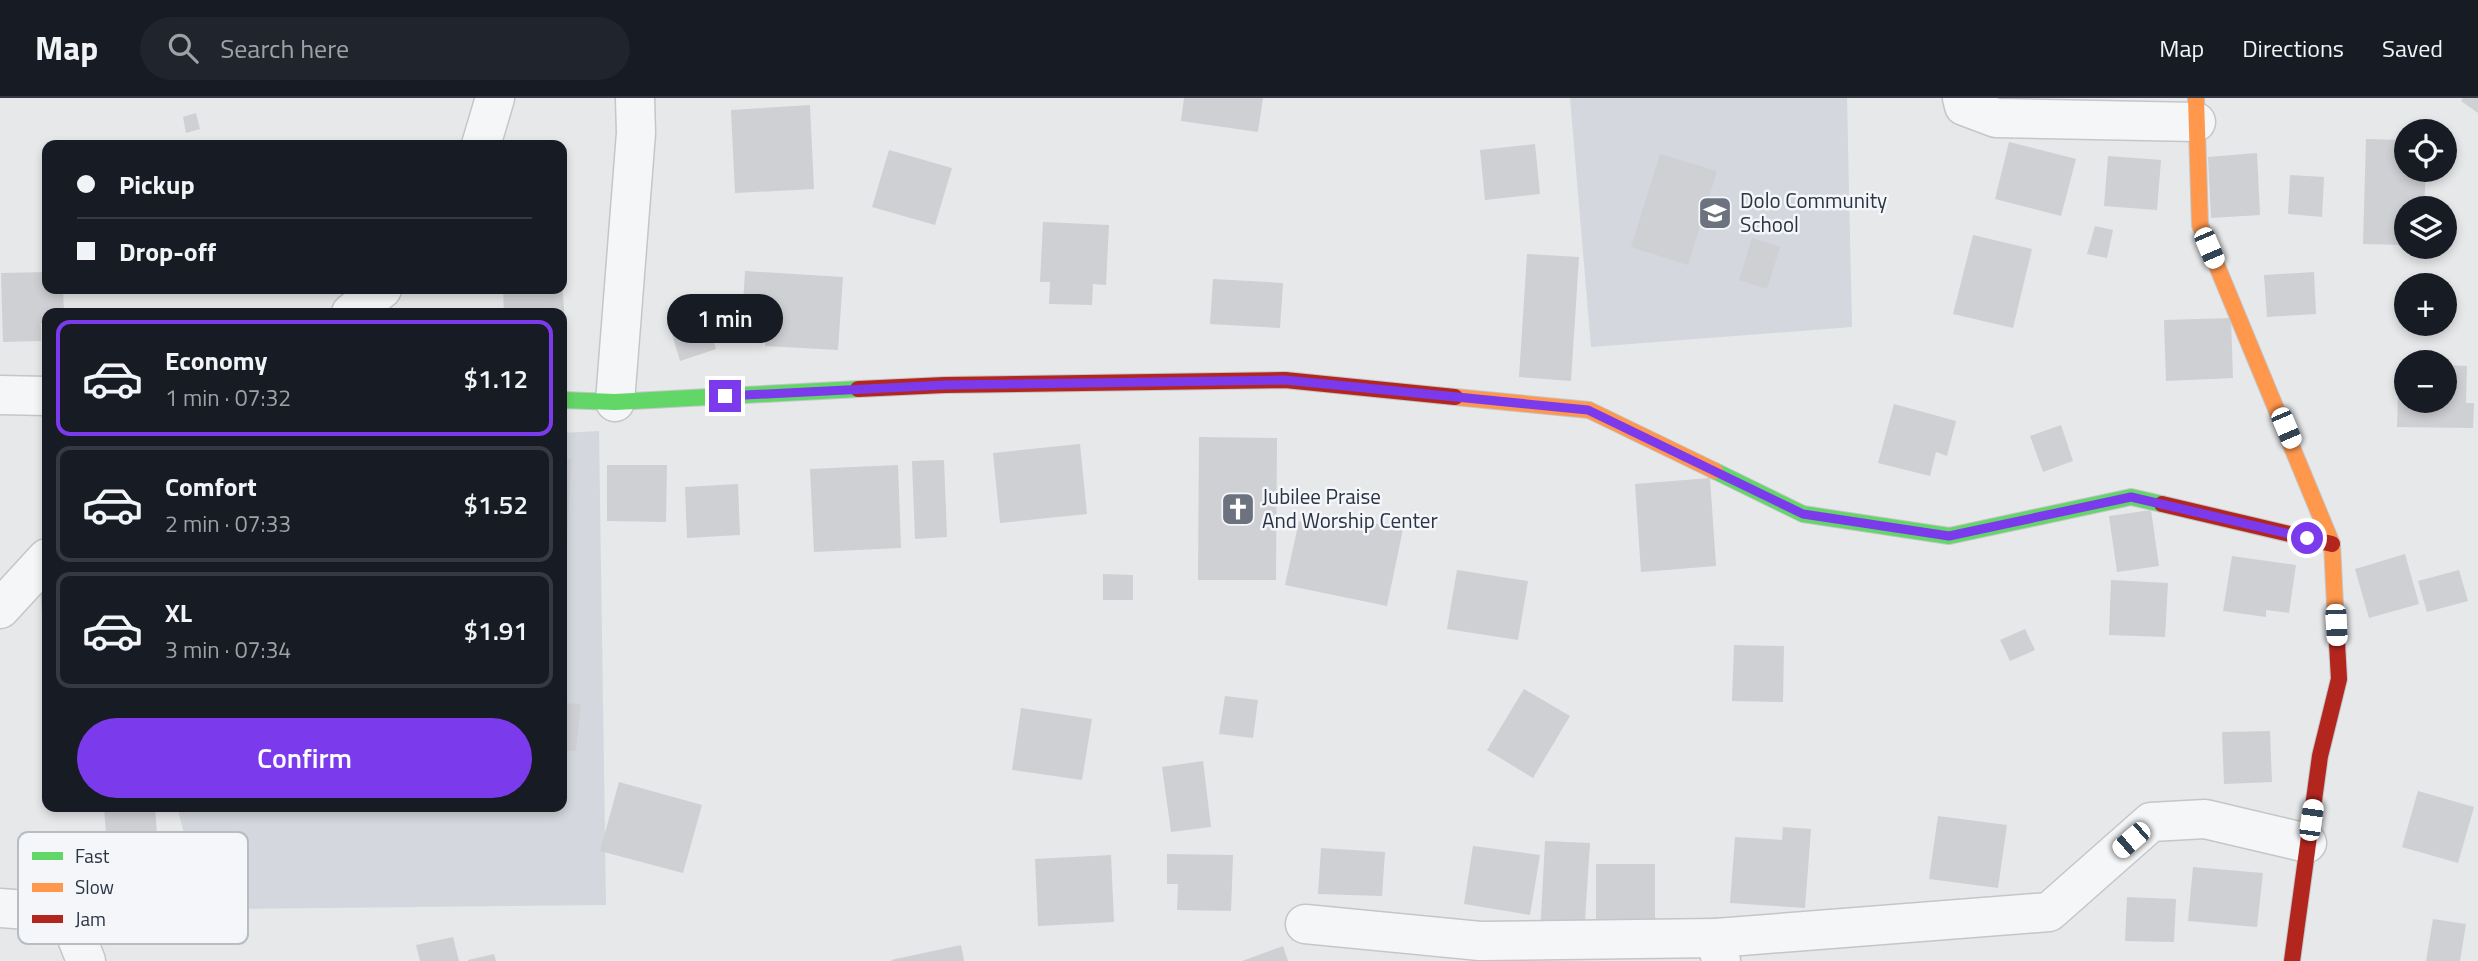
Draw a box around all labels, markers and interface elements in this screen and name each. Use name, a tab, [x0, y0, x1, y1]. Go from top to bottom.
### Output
search box	[140, 17, 630, 80]
text: Map	[35, 23, 98, 73]
icon: search	[164, 29, 202, 67]
text: Search here	[220, 29, 349, 68]
text: Map	[2159, 30, 2204, 66]
text: Directions	[2242, 30, 2344, 66]
text: Saved	[2382, 30, 2443, 66]
map controls	[2394, 119, 2457, 413]
button: locate	[2394, 119, 2457, 182]
text: Pickup	[119, 165, 195, 204]
place label: Dolo Community School	[1740, 184, 1887, 240]
school or university icon: Dolo Community School	[1696, 194, 1734, 232]
button: layers	[2394, 196, 2457, 259]
car	[2192, 225, 2227, 271]
text: Drop-off	[119, 232, 216, 271]
button: +	[2394, 273, 2457, 336]
callout: 1 min	[667, 294, 783, 344]
text: 1 min	[697, 301, 753, 336]
text: Economy	[165, 341, 267, 380]
icon: car	[81, 347, 144, 410]
button: −	[2394, 350, 2457, 413]
text: $1.12	[464, 359, 528, 398]
text: 1 min · 07:32	[165, 380, 291, 415]
route end	[709, 380, 741, 412]
car	[2269, 405, 2304, 451]
text: Comfort	[165, 467, 257, 506]
icon: car	[81, 473, 144, 536]
place label: Jubilee Praise And Worship Center	[1262, 480, 1438, 536]
text: $1.52	[464, 485, 528, 524]
church icon: Jubilee Praise And Worship Center	[1219, 490, 1257, 528]
text: 2 min · 07:33	[165, 506, 291, 541]
route start	[2291, 522, 2323, 554]
text: XL	[165, 593, 192, 632]
icon: car	[81, 599, 144, 662]
car	[2325, 603, 2348, 647]
text: $1.91	[464, 611, 528, 650]
text: 3 min · 07:34	[165, 632, 291, 667]
button: Confirm	[77, 718, 532, 798]
car	[2298, 798, 2325, 842]
car	[2109, 818, 2154, 862]
legend	[18, 832, 248, 944]
text: Fast	[75, 841, 110, 870]
text: Slow	[75, 872, 114, 901]
text: Jam	[75, 904, 106, 933]

